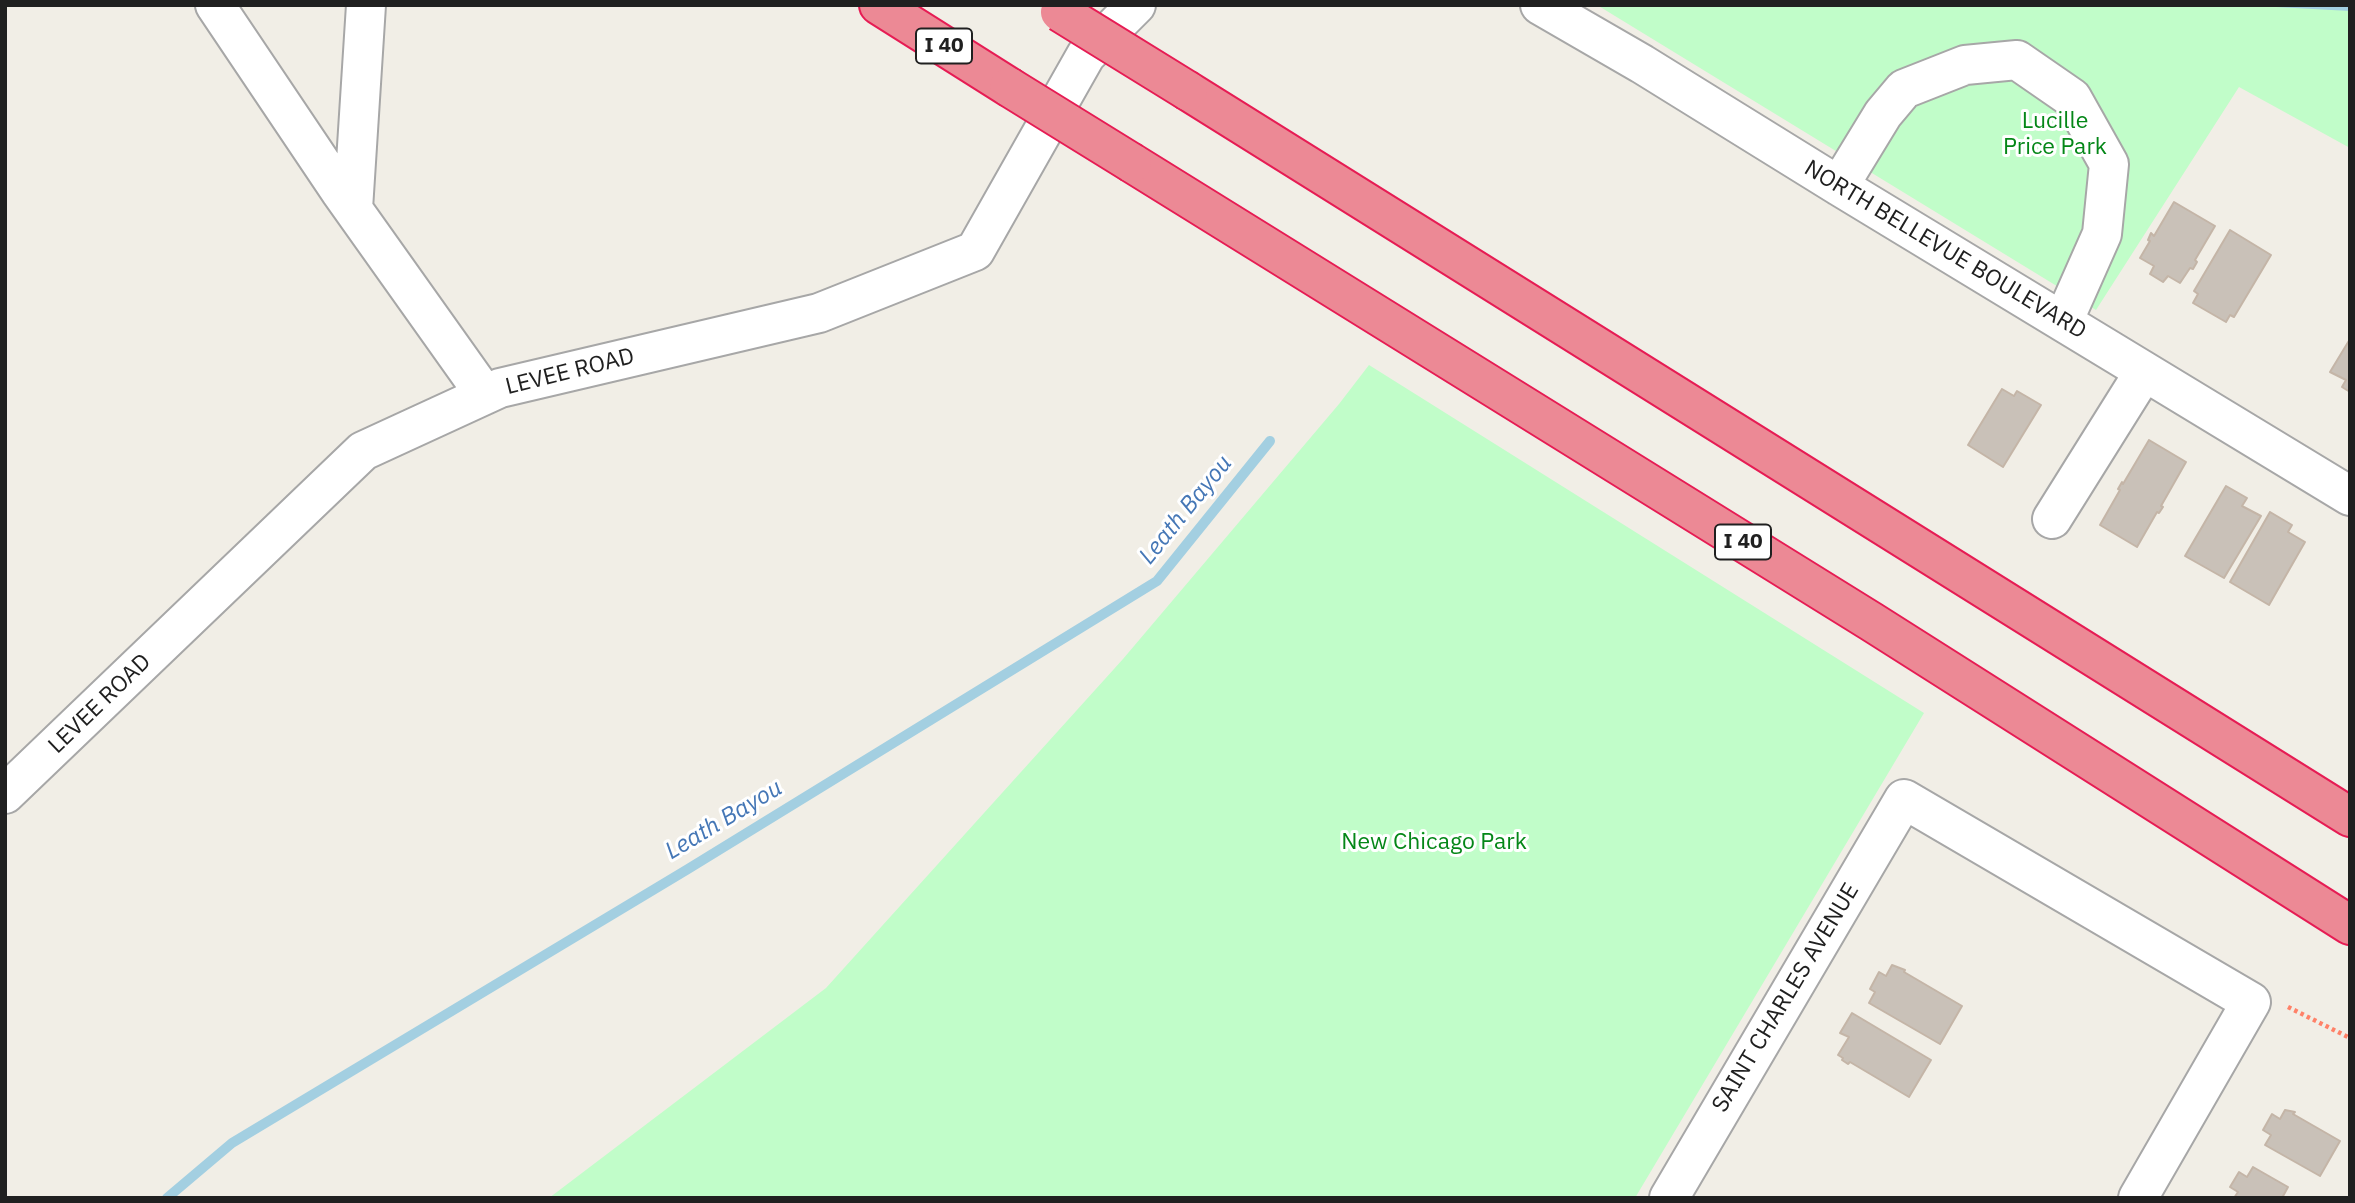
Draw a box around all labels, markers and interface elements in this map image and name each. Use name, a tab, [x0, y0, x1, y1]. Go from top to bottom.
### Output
road number: I 40	[916, 28, 972, 64]
park label: Lucille Price Park	[2003, 107, 2107, 161]
street label: NORTH BELLEVUE BOULEVARD	[1799, 155, 2091, 345]
street label: LEVEE ROAD	[503, 343, 637, 401]
water label: Leath Bayou	[1133, 450, 1239, 570]
road number: I 40	[1715, 524, 1771, 560]
street label: LEVEE ROAD	[43, 648, 157, 760]
water label: Leath Bayou	[660, 774, 788, 866]
park label: New Chicago Park	[1341, 828, 1527, 856]
street label: SAINT CHARLES AVENUE	[1707, 878, 1865, 1118]

